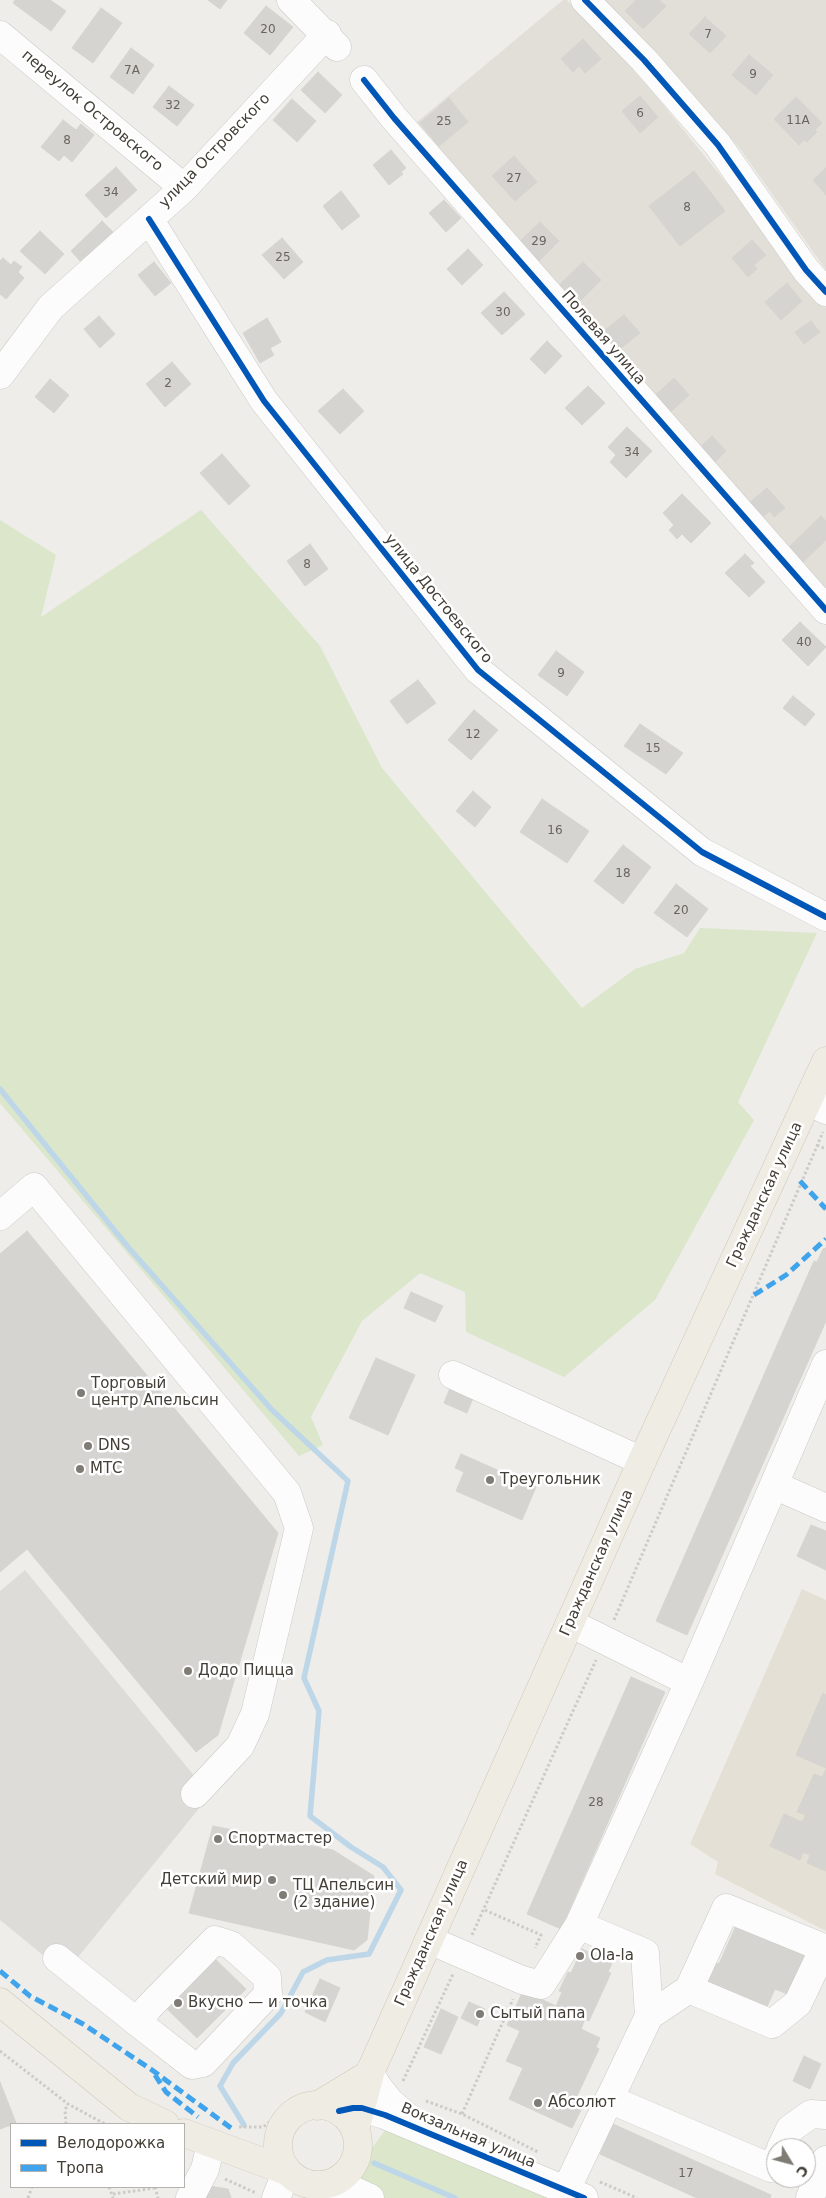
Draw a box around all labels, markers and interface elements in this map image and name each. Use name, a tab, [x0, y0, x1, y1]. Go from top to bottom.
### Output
house number: 20	[260, 23, 276, 37]
house number: 7	[704, 28, 712, 42]
street label: переулок Островского	[18, 47, 166, 175]
house number: 7А	[124, 64, 140, 78]
house number: 9	[749, 68, 757, 82]
street label: улица Островского	[156, 90, 274, 212]
house number: 32	[165, 99, 181, 113]
house number: 6	[636, 107, 644, 121]
house number: 11А	[786, 114, 810, 128]
house number: 25	[436, 115, 452, 129]
house number: 8	[63, 134, 71, 148]
house number: 27	[506, 172, 522, 186]
house number: 34	[103, 186, 119, 200]
house number: 8	[683, 201, 691, 215]
house number: 29	[531, 235, 547, 249]
house number: 25	[275, 251, 291, 265]
street label: Полевая улица	[557, 287, 649, 389]
house number: 30	[495, 306, 511, 320]
house number: 2	[164, 377, 172, 391]
house number: 34	[624, 446, 640, 460]
street label: улица Достоевского	[380, 531, 496, 667]
house number: 8	[303, 558, 311, 572]
house number: 40	[796, 636, 812, 650]
house number: 9	[557, 667, 565, 681]
house number: 12	[465, 728, 481, 742]
house number: 15	[645, 742, 661, 756]
house number: 16	[547, 824, 563, 838]
house number: 18	[615, 867, 631, 881]
house number: 20	[673, 904, 689, 918]
street label: Гражданская улица	[723, 1119, 807, 1271]
place label: Торговый центр Апельсин	[91, 1375, 219, 1410]
marker: Торговый центр Апельсин	[75, 1387, 87, 1399]
place label: DNS	[98, 1437, 130, 1455]
marker: DNS	[82, 1440, 94, 1452]
place label: МТС	[90, 1460, 123, 1478]
marker: МТС	[74, 1463, 86, 1475]
place label: Треугольник	[500, 1471, 601, 1489]
marker: Треугольник	[484, 1474, 496, 1486]
street label: Гражданская улица	[557, 1487, 637, 1639]
place label: Додо Пицца	[198, 1662, 294, 1680]
marker: Додо Пицца	[182, 1665, 194, 1677]
house number: 28	[588, 1796, 604, 1810]
place label: Спортмастер	[228, 1830, 332, 1848]
marker: Спортмастер	[212, 1833, 224, 1845]
street label: Гражданская улица	[392, 1857, 472, 2009]
place label: Детский мир	[160, 1871, 262, 1889]
marker: Детский мир	[266, 1874, 278, 1886]
place label: ТЦ Апельсин (2 здание)	[293, 1877, 394, 1912]
marker: ТЦ Апельсин (2 здание)	[277, 1889, 289, 1901]
place label: Ola-la	[590, 1947, 634, 1965]
marker: Ola-la	[574, 1950, 586, 1962]
place label: Вкусно — и точка	[188, 1994, 328, 2012]
marker: Вкусно — и точка	[172, 1997, 184, 2009]
place label: Сытый папа	[490, 2005, 585, 2023]
marker: Сытый папа	[474, 2008, 486, 2020]
place label: Абсолют	[548, 2094, 616, 2112]
marker: Абсолют	[532, 2097, 544, 2109]
street label: Вокзальная улица	[398, 2099, 538, 2173]
legend	[10, 2123, 185, 2188]
text: Велодорожка	[57, 2134, 165, 2152]
north arrow	[766, 2138, 816, 2188]
text: Тропа	[57, 2159, 104, 2177]
text: С	[793, 2163, 812, 2180]
house number: 17	[678, 2167, 694, 2181]

